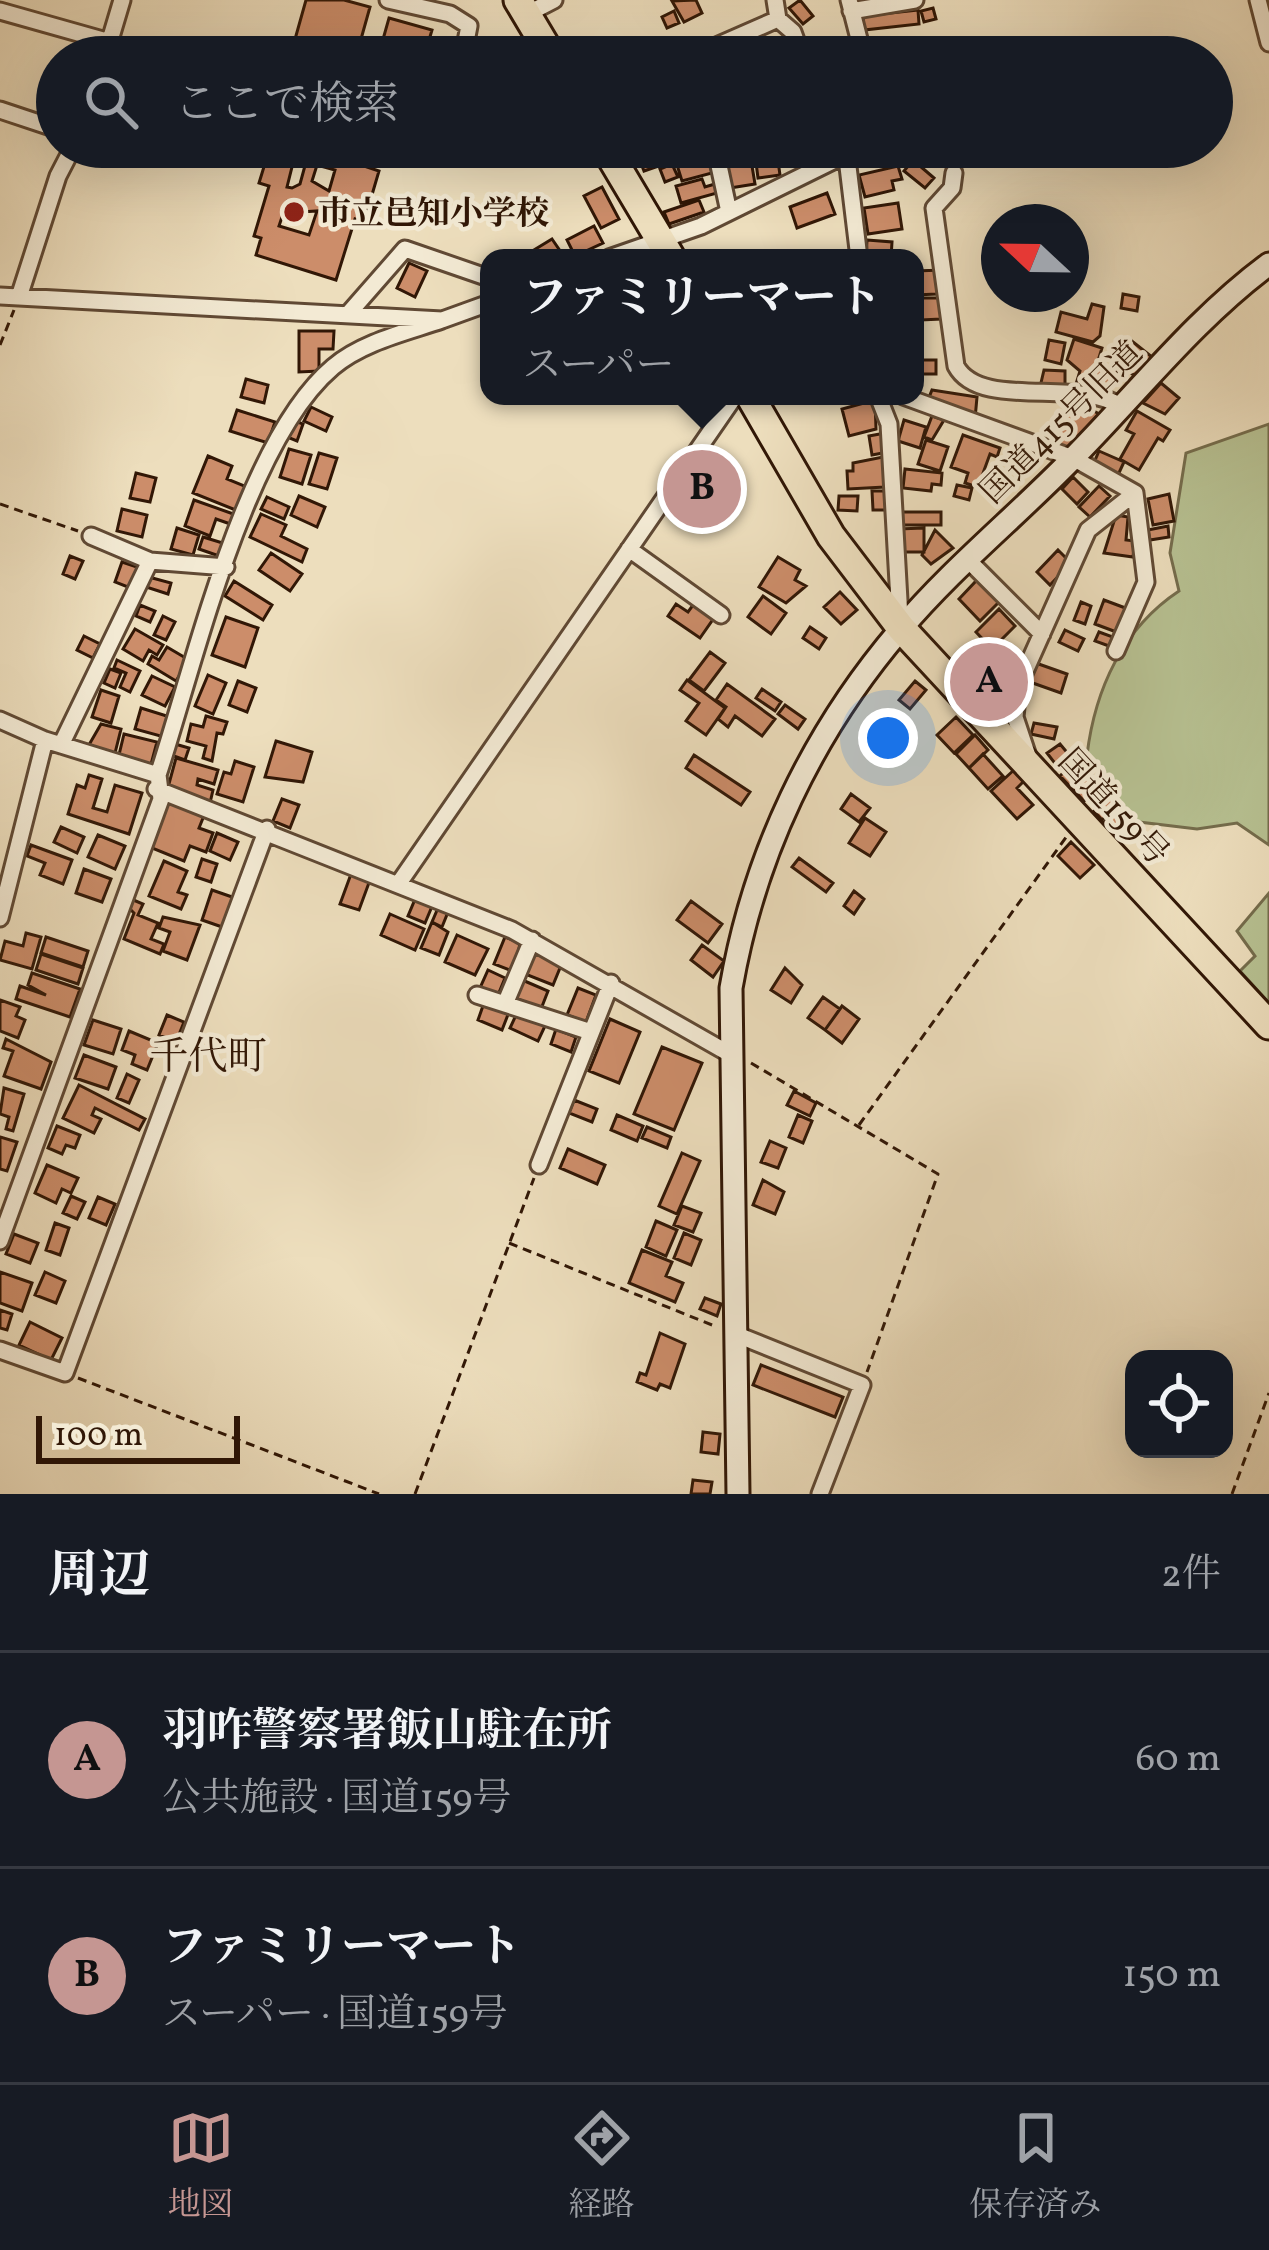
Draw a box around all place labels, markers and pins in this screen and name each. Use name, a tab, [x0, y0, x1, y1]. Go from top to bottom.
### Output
place label: 市立邑知小学校	[318, 193, 549, 239]
marker: 市立邑知小学校	[281, 199, 307, 225]
pin: B	[663, 444, 741, 534]
pin: A	[950, 637, 1028, 727]

